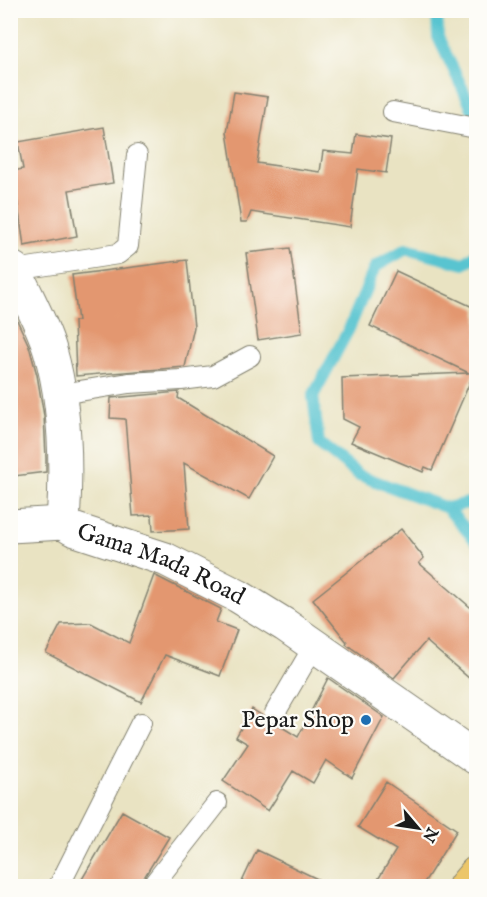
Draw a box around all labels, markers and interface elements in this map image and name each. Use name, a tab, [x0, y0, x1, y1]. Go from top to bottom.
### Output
street label: Gama Mada Road	[73, 516, 250, 613]
place label: Pepar Shop	[241, 705, 354, 736]
marker: Pepar Shop	[359, 713, 373, 727]
north arrow	[388, 798, 448, 858]
text: N	[417, 823, 442, 845]

